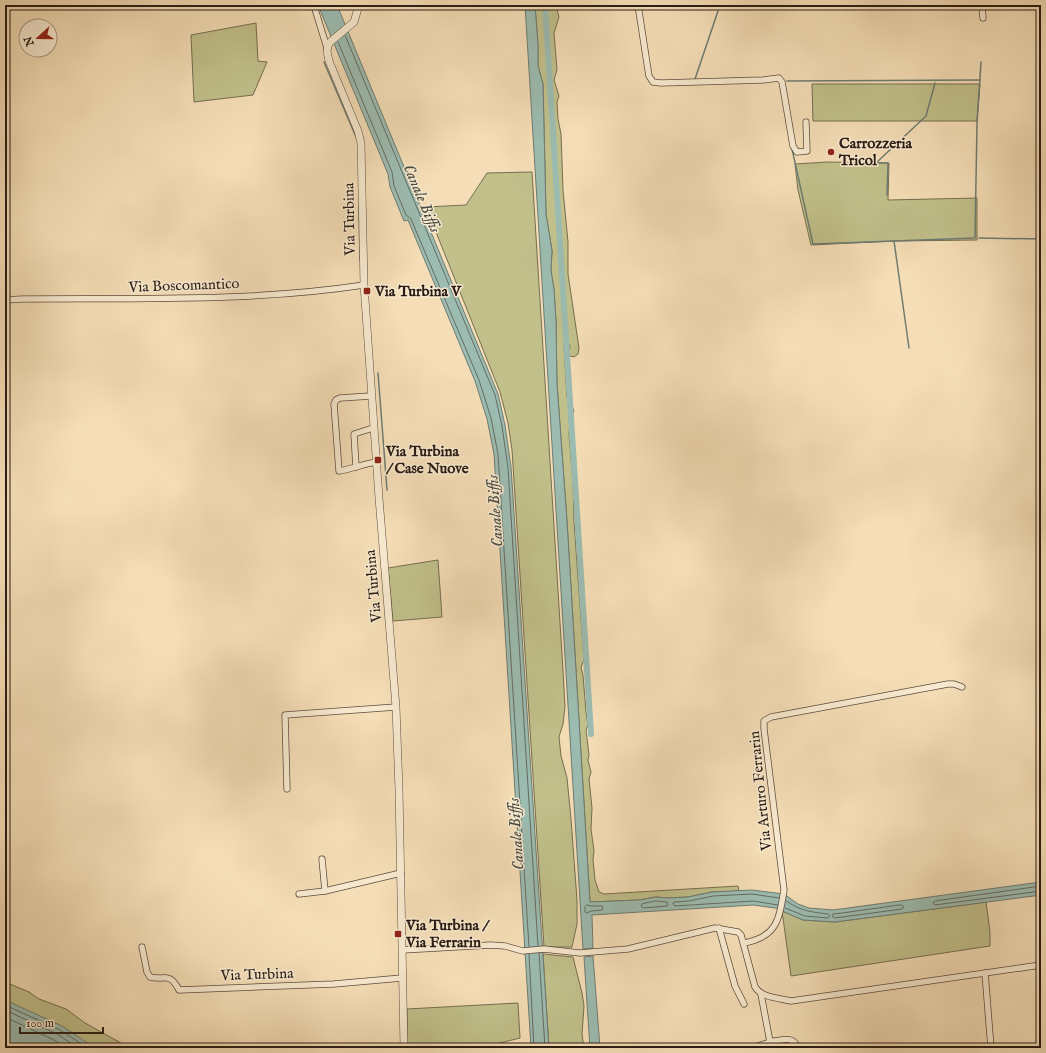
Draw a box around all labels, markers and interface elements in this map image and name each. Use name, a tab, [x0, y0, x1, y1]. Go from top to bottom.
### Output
north arrow	[18, 18, 58, 58]
text: N	[21, 34, 38, 49]
place label: Carrozzeria Tricol	[838, 134, 913, 170]
marker: Carrozzeria Tricol	[826, 147, 836, 157]
water label: Canale Biffis	[398, 161, 445, 236]
street label: Via Turbina	[339, 182, 360, 257]
street label: Via Boscomantico	[127, 274, 240, 297]
place label: Via Turbina V	[374, 282, 462, 301]
marker: Via Turbina V	[362, 286, 372, 296]
place label: Via Turbina / Case Nuove	[385, 442, 469, 478]
marker: Via Turbina / Case Nuove	[373, 455, 383, 465]
water label: Canale Biffis	[483, 474, 509, 548]
street label: Via Turbina	[361, 548, 386, 624]
street label: Via Arturo Ferrarin	[745, 730, 776, 853]
water label: Canale Biffis	[504, 797, 530, 871]
place label: Via Turbina / Via Ferrarin	[405, 916, 490, 952]
marker: Via Turbina / Via Ferrarin	[393, 929, 403, 939]
street label: Via Turbina	[219, 964, 294, 985]
scale bar	[20, 1009, 103, 1035]
text: 100 m	[26, 1016, 54, 1031]

